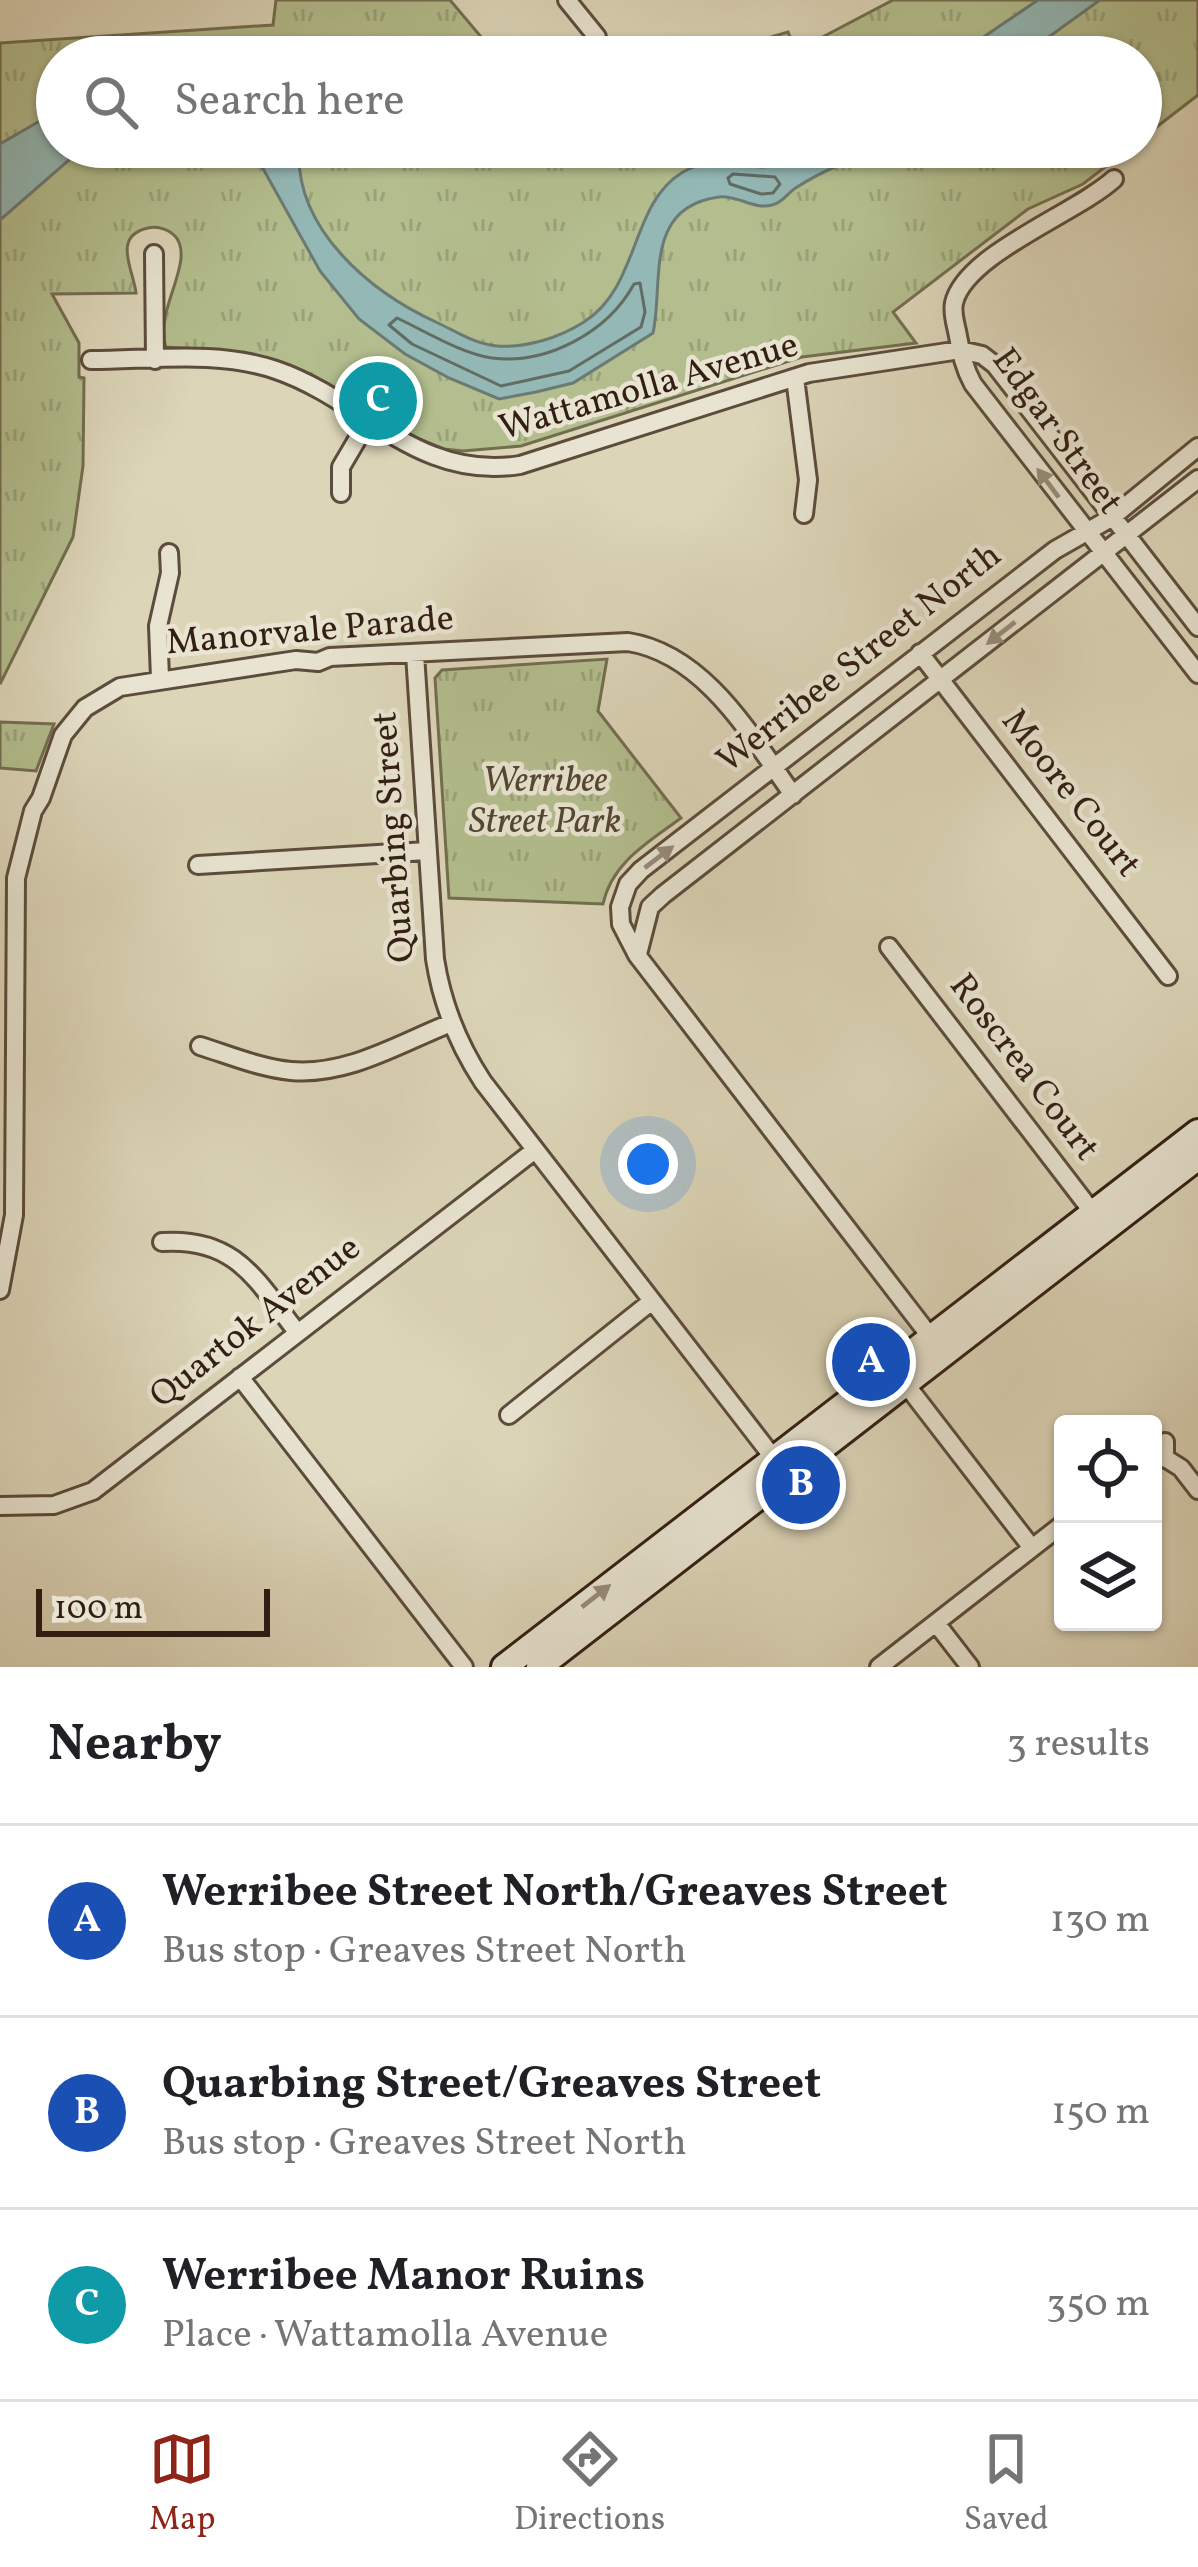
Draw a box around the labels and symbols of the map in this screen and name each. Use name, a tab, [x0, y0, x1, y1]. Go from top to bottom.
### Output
street label: Wattamolla Avenue	[494, 321, 804, 455]
street label: Edgar Street	[978, 338, 1134, 526]
pin: C	[339, 356, 417, 446]
one-way arrow	[1037, 467, 1061, 498]
street label: Werribee Street North	[707, 532, 1013, 786]
street label: Manorvale Parade	[164, 595, 456, 669]
one-way arrow	[985, 620, 1017, 645]
street label: Moore Court	[988, 699, 1152, 889]
street label: Quarbing Street	[361, 710, 429, 964]
park label: Werribee Street Park	[469, 757, 621, 848]
one-way arrow	[643, 845, 674, 870]
street label: Roscrea Court	[936, 964, 1110, 1172]
your location	[618, 1134, 678, 1194]
street label: Quartok Avenue	[140, 1225, 372, 1421]
pin: A	[832, 1317, 910, 1407]
pin: B	[762, 1440, 840, 1530]
scale bar	[36, 1583, 270, 1636]
one-way arrow	[581, 1584, 612, 1608]

